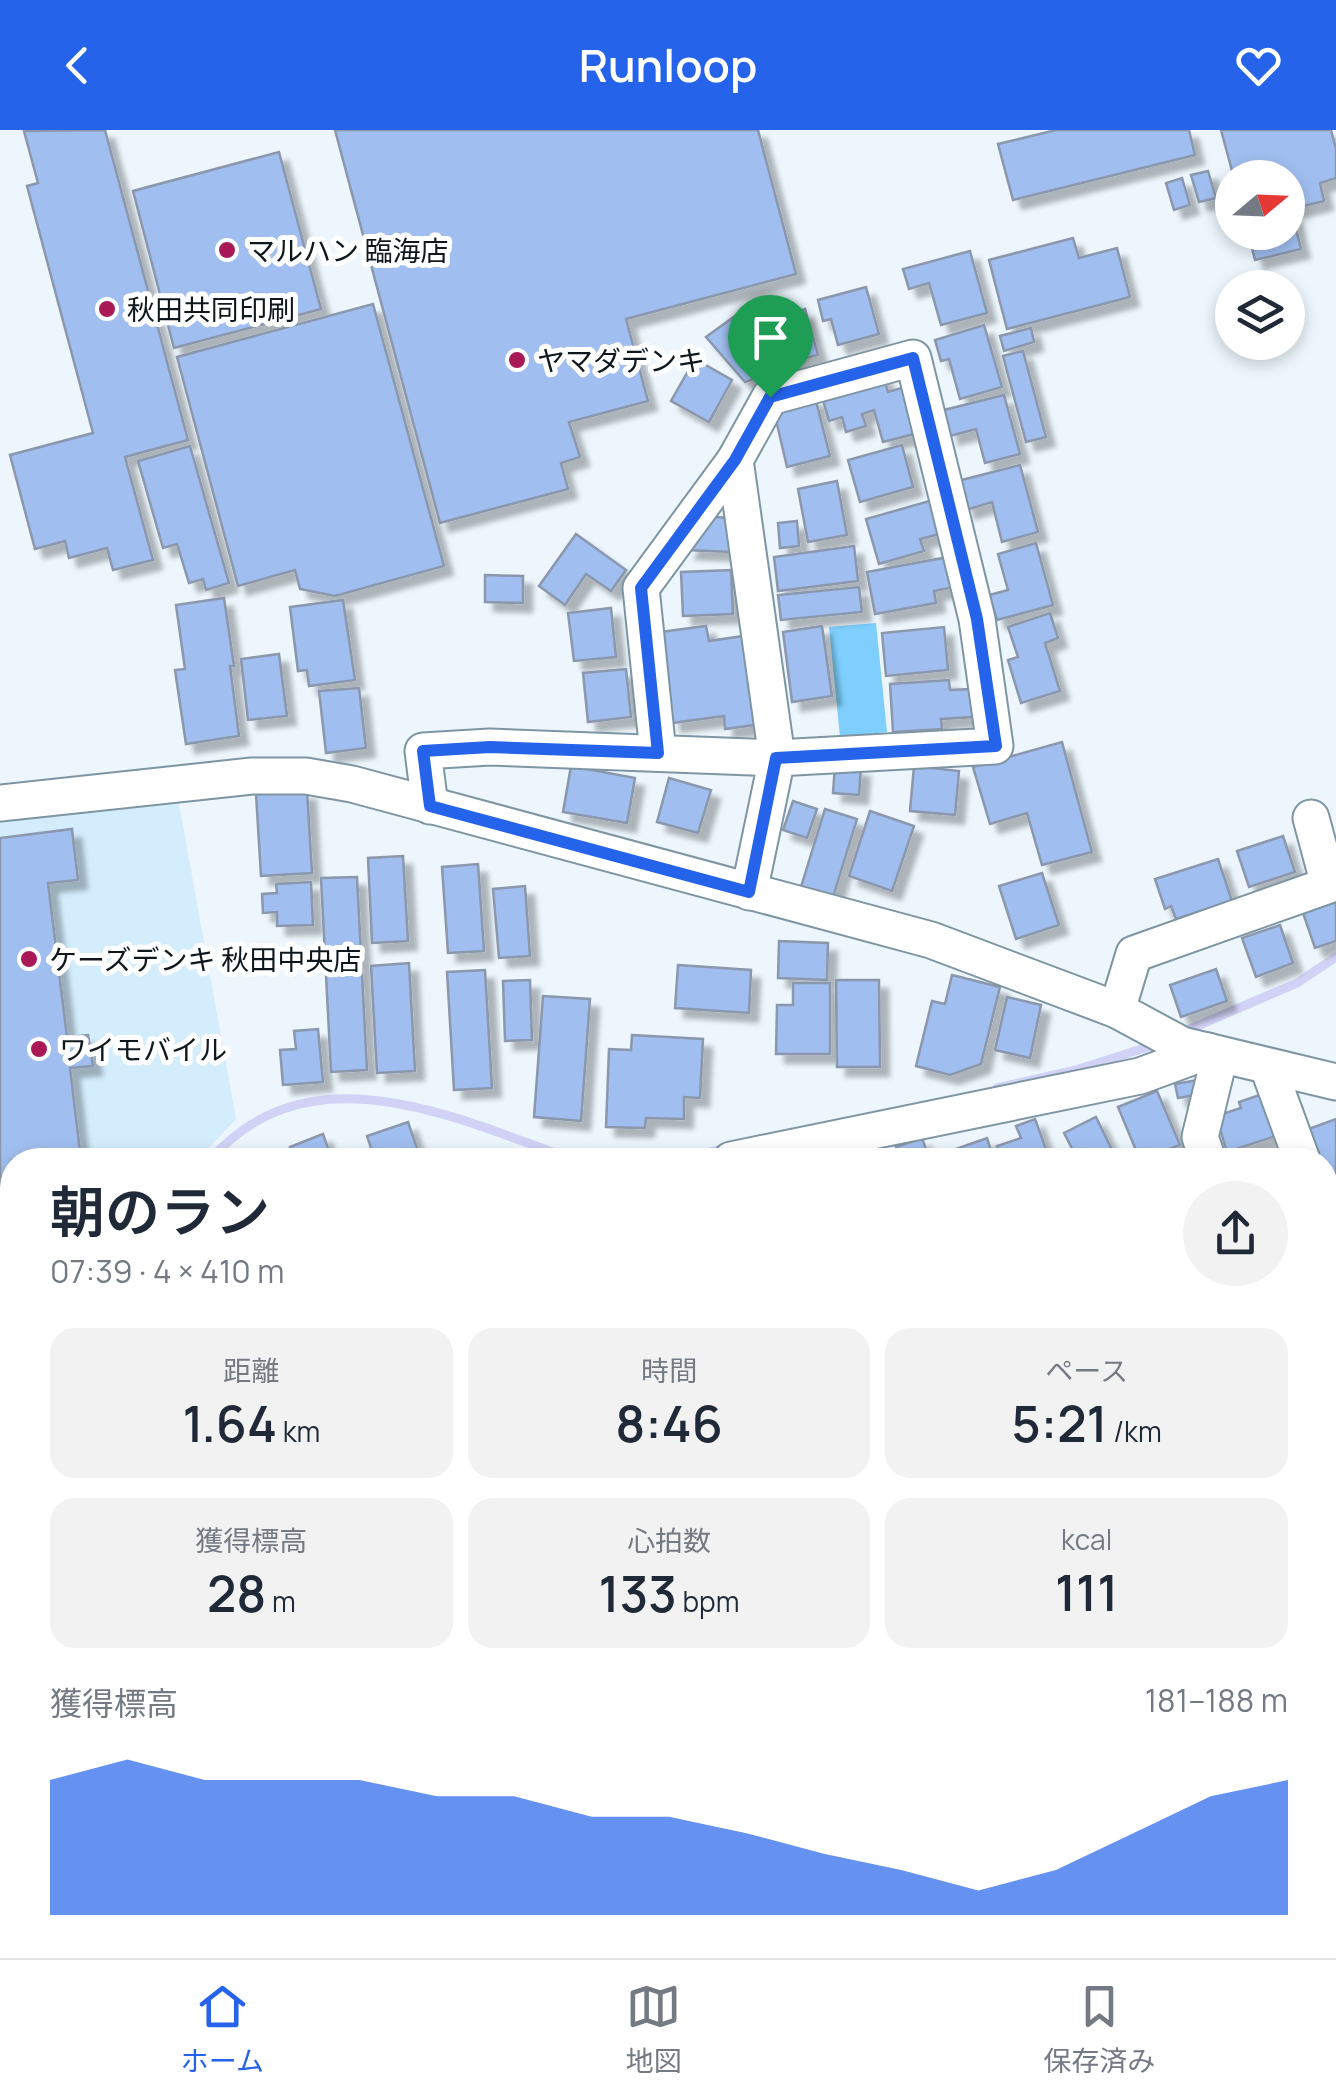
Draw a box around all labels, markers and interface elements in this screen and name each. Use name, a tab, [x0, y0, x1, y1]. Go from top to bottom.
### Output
text: Runloop	[579, 34, 757, 96]
icon: back	[50, 38, 105, 93]
icon: heart	[1231, 38, 1286, 93]
north arrow	[1215, 160, 1305, 250]
map controls	[1215, 160, 1305, 360]
place label: マルハン 臨海店	[247, 231, 449, 269]
marker: マルハン 臨海店	[216, 239, 238, 261]
button: layers	[1215, 270, 1305, 360]
place label: 秋田共同印刷	[127, 290, 295, 328]
pin	[728, 295, 813, 398]
marker: 秋田共同印刷	[96, 298, 118, 320]
icon: arrive	[743, 310, 798, 365]
place label: ヤマダデンキ	[537, 341, 705, 379]
marker: ヤマダデンキ	[506, 349, 528, 371]
place label: ケーズデンキ 秋田中央店	[49, 940, 361, 978]
marker: ケーズデンキ 秋田中央店	[18, 948, 40, 970]
place label: ワイモバイル	[59, 1030, 227, 1068]
marker: ワイモバイル	[28, 1038, 50, 1060]
text: 朝のラン	[50, 1173, 270, 1249]
button: share	[1183, 1181, 1288, 1286]
text: 07:39 · 4 × 410 m	[50, 1249, 284, 1293]
text: 距離	[223, 1351, 279, 1389]
text: 時間	[641, 1351, 697, 1389]
text: ペース	[1045, 1351, 1128, 1389]
text: 1.64	[182, 1389, 277, 1457]
text: 8:46	[615, 1389, 723, 1457]
text: 5:21	[1012, 1389, 1108, 1457]
text: km	[277, 1412, 320, 1450]
text: /km	[1108, 1412, 1162, 1450]
text: kcal	[1061, 1520, 1112, 1558]
text: 獲得標高	[195, 1521, 307, 1559]
text: 心拍数	[627, 1521, 711, 1559]
text: 111	[1055, 1558, 1118, 1626]
text: 28	[207, 1559, 266, 1627]
text: 133	[599, 1559, 677, 1627]
text: m	[266, 1582, 296, 1620]
text: bpm	[677, 1582, 739, 1620]
text: 181–188 m	[1145, 1678, 1288, 1722]
text: 獲得標高	[50, 1681, 178, 1725]
tab: ホーム	[181, 1979, 264, 2079]
tab: 地図	[626, 1979, 682, 2079]
tab: 保存済み	[1043, 1979, 1155, 2079]

